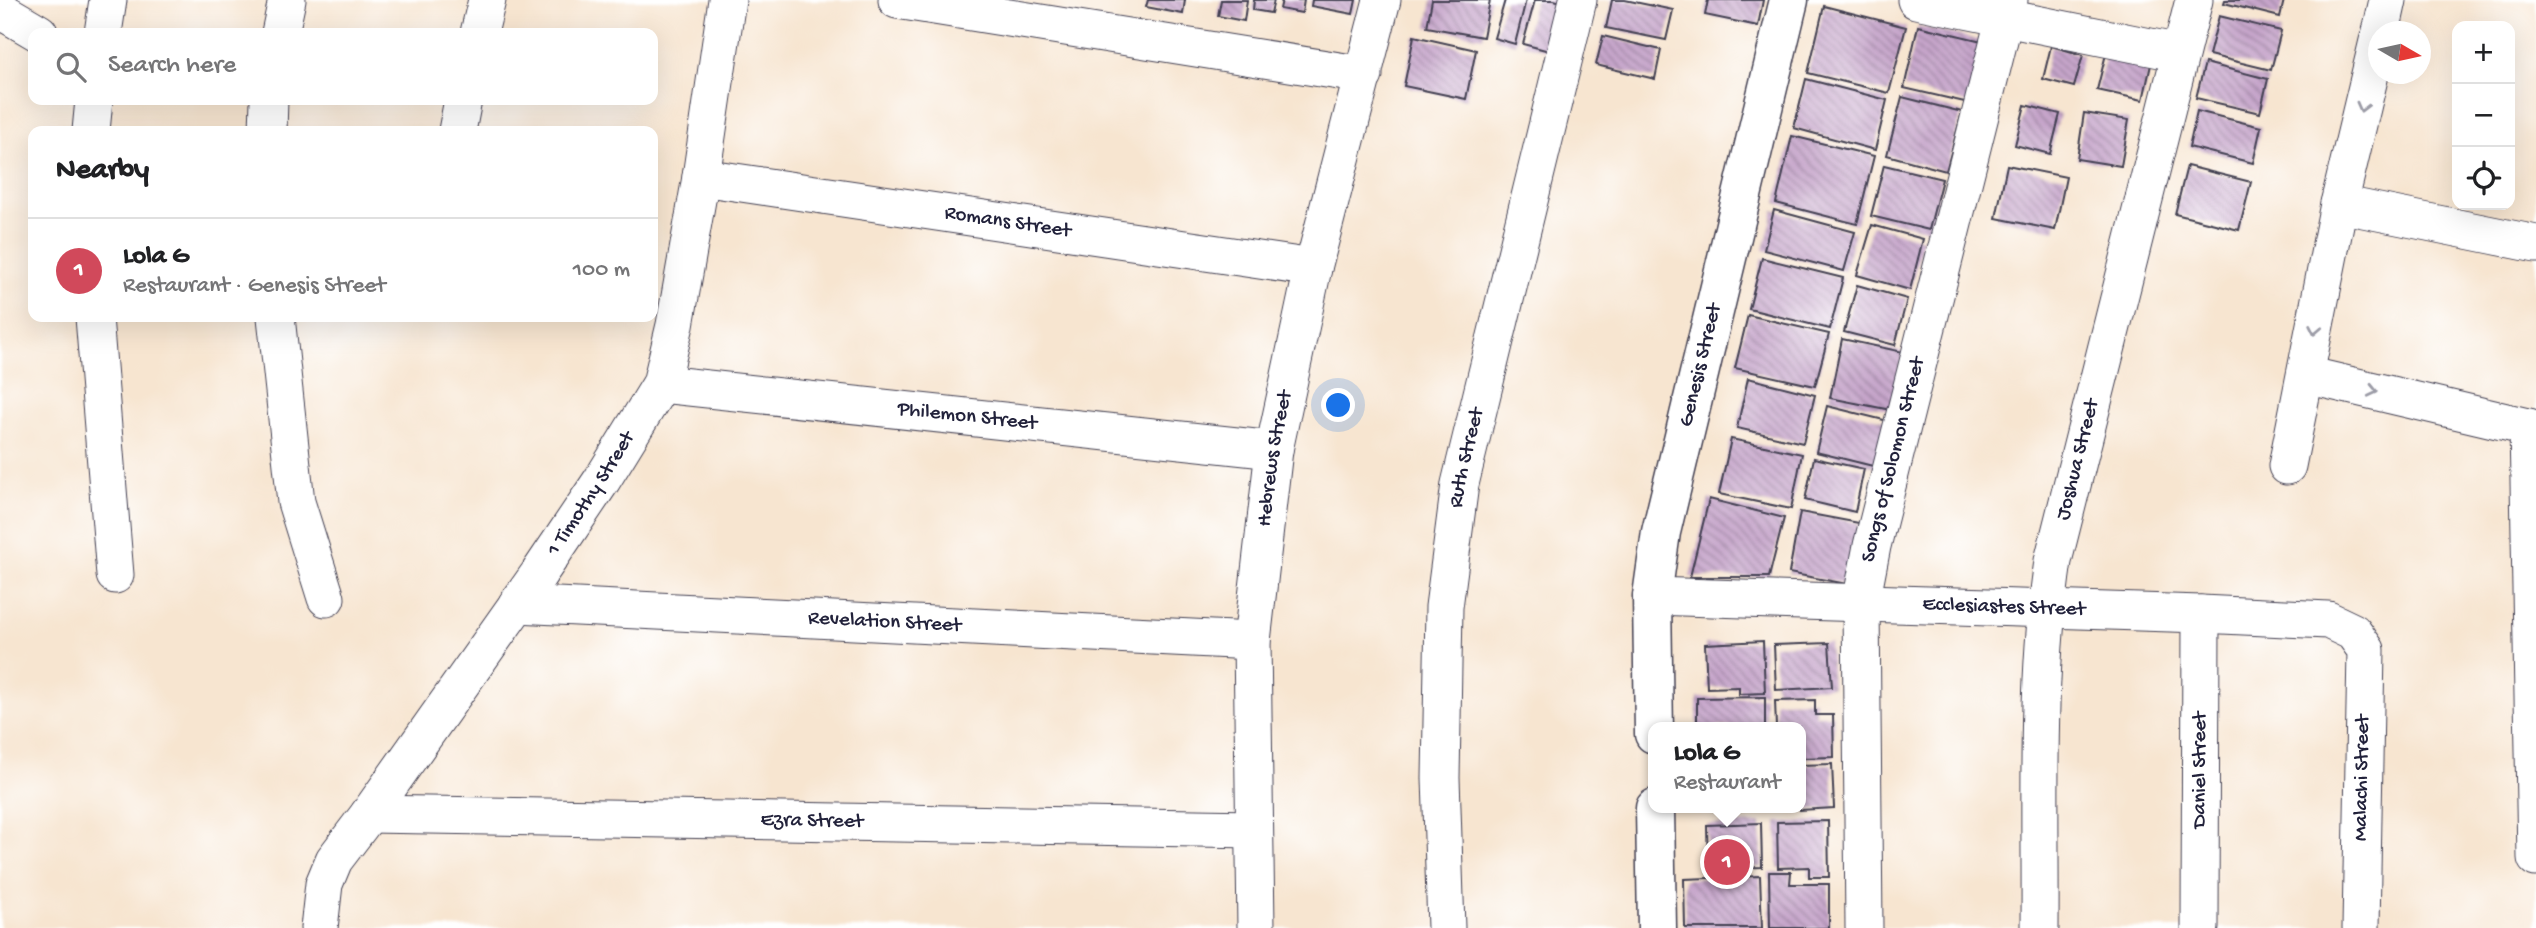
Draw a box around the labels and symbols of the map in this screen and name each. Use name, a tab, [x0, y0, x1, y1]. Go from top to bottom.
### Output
north arrow	[2368, 21, 2431, 84]
one-way arrow	[2356, 101, 2371, 113]
street label: Romans Street	[943, 201, 1075, 245]
street label: Genesis Street	[1674, 299, 1729, 430]
one-way arrow	[2308, 324, 2323, 336]
street label: Songs of Solomon Street	[1857, 352, 1932, 564]
one-way arrow	[2367, 382, 2379, 397]
street label: Hebrews Street	[1253, 386, 1299, 528]
your location	[1321, 388, 1355, 422]
street label: Joshua Street	[2051, 394, 2106, 523]
street label: Philemon Street	[895, 397, 1040, 437]
street label: Ruth Street	[1445, 403, 1491, 509]
street label: 1 Timothy Street	[541, 425, 642, 562]
street label: Ecclesiastes Street	[1922, 592, 2088, 623]
street label: Revelation Street	[807, 606, 964, 639]
street label: Daniel Street	[2188, 709, 2213, 830]
street label: Malachi Street	[2349, 712, 2377, 841]
street label: Ezra Street	[760, 808, 866, 835]
pin: 1	[1704, 836, 1750, 888]

